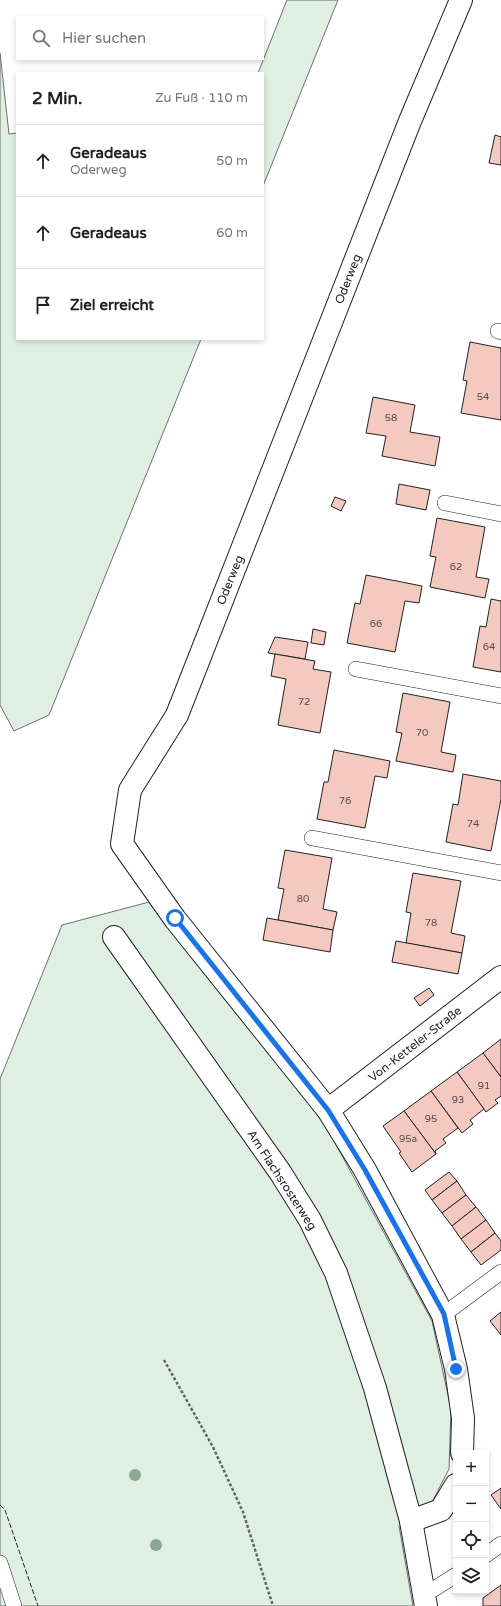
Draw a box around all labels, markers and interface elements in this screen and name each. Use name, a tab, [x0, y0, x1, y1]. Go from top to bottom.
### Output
search box	[16, 16, 264, 60]
icon: search	[30, 27, 52, 49]
text: Hier suchen	[62, 29, 146, 47]
text: 2 Min.	[32, 88, 82, 109]
text: Zu Fuß · 110 m	[155, 90, 248, 106]
text: Geradeaus	[70, 144, 147, 162]
icon: ahead	[32, 150, 54, 172]
text: 50 m	[216, 153, 248, 169]
text: Oderweg	[70, 162, 127, 178]
icon: ahead	[32, 222, 54, 244]
text: Geradeaus	[70, 224, 147, 242]
text: 60 m	[216, 225, 248, 241]
street label: Oderweg	[332, 252, 364, 306]
icon: arrive	[32, 294, 54, 316]
text: Ziel erreicht	[70, 296, 154, 314]
house number: 54	[477, 391, 489, 403]
house number: 58	[385, 412, 397, 424]
street label: Oderweg	[214, 553, 246, 607]
house number: 62	[450, 561, 462, 573]
house number: 66	[370, 618, 382, 630]
house number: 64	[483, 641, 495, 653]
house number: 72	[298, 696, 310, 708]
house number: 70	[416, 727, 428, 739]
house number: 76	[339, 795, 351, 807]
house number: 74	[467, 818, 479, 830]
house number: 80	[297, 893, 309, 905]
route start	[166, 909, 184, 927]
house number: 78	[425, 917, 437, 929]
street label: Von-Ketteler-Straße	[366, 1003, 464, 1085]
house number: 91	[478, 1080, 490, 1092]
house number: 93	[452, 1094, 464, 1106]
house number: 95	[425, 1113, 437, 1125]
street label: Am Flachsrosterweg	[244, 1127, 320, 1233]
house number: 95a	[399, 1133, 417, 1145]
route end	[447, 1360, 465, 1378]
map controls	[453, 1450, 489, 1594]
button: +	[453, 1450, 489, 1486]
button: −	[453, 1486, 489, 1522]
button: locate	[453, 1522, 489, 1558]
button: layers	[453, 1558, 489, 1594]

